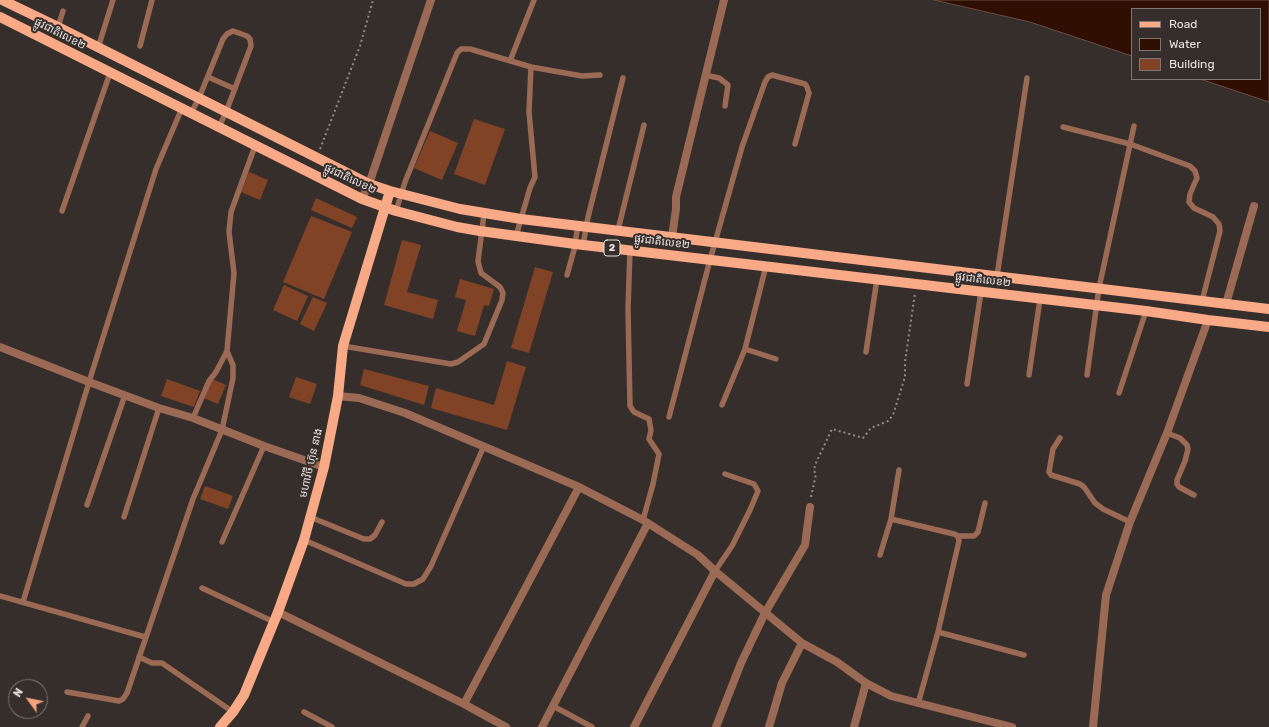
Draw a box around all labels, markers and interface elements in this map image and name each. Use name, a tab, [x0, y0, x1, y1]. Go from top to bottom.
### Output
legend	[1131, 8, 1261, 80]
street label: ផ្លូវជាតិលេខ២	[32, 15, 88, 53]
text: Road	[1169, 17, 1197, 31]
text: Water	[1169, 37, 1201, 51]
text: Building	[1169, 57, 1215, 71]
street label: ផ្លូវជាតិលេខ២	[322, 161, 378, 197]
street label: ផ្លូវជាតិលេខ២	[633, 232, 691, 252]
road number: 2	[604, 240, 620, 256]
street label: ផ្លូវជាតិលេខ២	[954, 270, 1012, 290]
street label: មហាវិថី ហ៊ុន នាង	[297, 427, 325, 499]
north arrow	[8, 679, 48, 719]
text: N	[11, 686, 26, 700]

